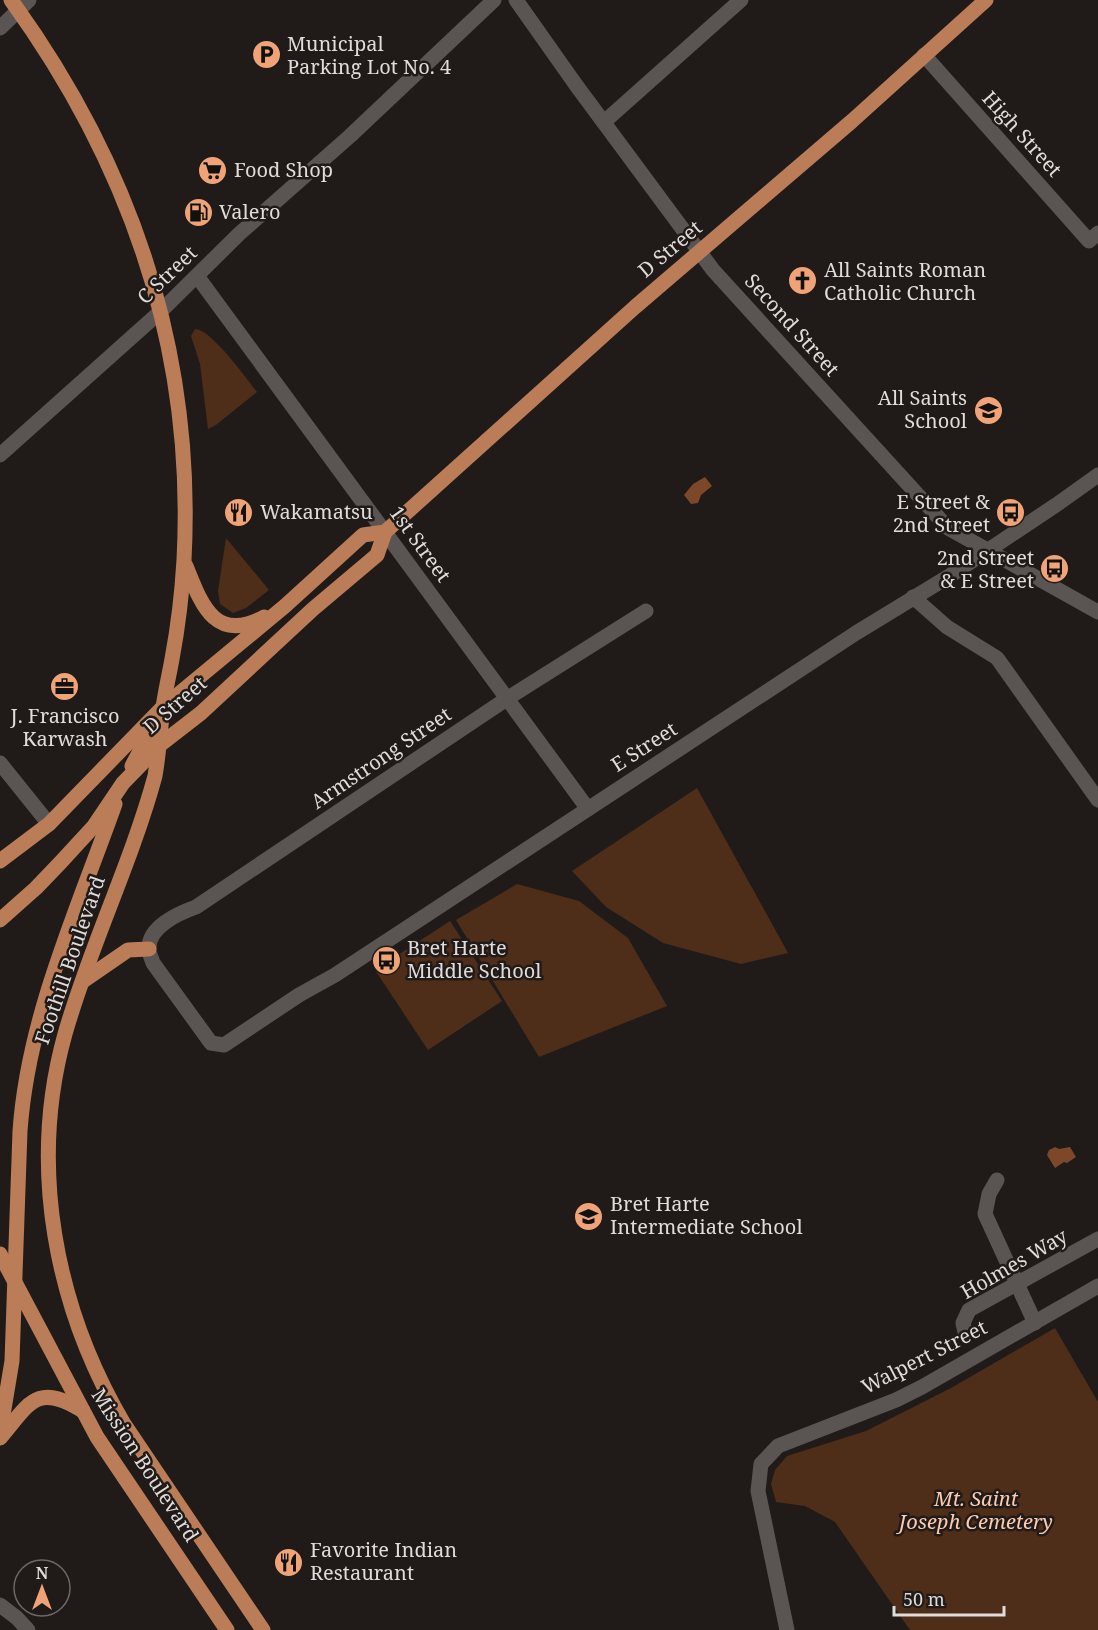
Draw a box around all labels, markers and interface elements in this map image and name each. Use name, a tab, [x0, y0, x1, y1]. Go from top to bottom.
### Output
place label: Municipal Parking Lot No. 4	[287, 30, 451, 80]
parking icon: Municipal Parking Lot No. 4	[250, 39, 282, 71]
street label: High Street	[977, 85, 1068, 182]
supermarket icon: Food Shop	[197, 154, 229, 186]
place label: Food Shop	[234, 156, 333, 183]
fuel station icon: Valero	[182, 196, 214, 228]
place label: Valero	[219, 198, 280, 225]
street label: D Street	[632, 214, 707, 283]
street label: C Street	[131, 239, 202, 310]
place label: All Saints Roman Catholic Church	[824, 256, 986, 306]
church icon: All Saints Roman Catholic Church	[787, 265, 819, 297]
street label: Second Street	[739, 268, 846, 382]
place label: All Saints School	[878, 384, 967, 434]
school or university icon: All Saints School	[972, 394, 1004, 426]
place label: E Street & 2nd Street	[893, 488, 990, 538]
restaurant icon: Wakamatsu	[223, 496, 255, 528]
bus stop icon: E Street & 2nd Street	[995, 497, 1027, 529]
place label: Wakamatsu	[260, 498, 373, 525]
street label: 1st Street	[384, 500, 457, 587]
place label: 2nd Street & E Street	[937, 544, 1034, 594]
bus stop icon: 2nd Street & E Street	[1039, 553, 1071, 585]
office icon: J. Francisco Karwash	[49, 670, 81, 702]
street label: D Street	[137, 670, 212, 740]
street label: Armstrong Street	[305, 701, 456, 815]
place label: J. Francisco Karwash	[10, 702, 119, 752]
street label: E Street	[606, 715, 682, 778]
street label: Foothill Boulevard	[28, 872, 111, 1048]
place label: Bret Harte Middle School	[407, 934, 542, 984]
bus stop icon: Bret Harte Middle School	[370, 944, 402, 976]
place label: Bret Harte Intermediate School	[610, 1190, 803, 1240]
school or university icon: Bret Harte Intermediate School	[573, 1200, 605, 1232]
street label: Holmes Way	[955, 1222, 1073, 1305]
street label: Walpert Street	[856, 1313, 991, 1400]
street label: Mission Boulevard	[86, 1383, 205, 1547]
park label: Mt. Saint Joseph Cemetery	[895, 1485, 1053, 1535]
place label: Favorite Indian Restaurant	[310, 1536, 457, 1586]
restaurant icon: Favorite Indian Restaurant	[273, 1546, 305, 1578]
north arrow	[12, 1558, 72, 1618]
text: N	[36, 1562, 49, 1584]
scale bar	[894, 1579, 1004, 1617]
text: 50 m	[903, 1587, 945, 1611]

